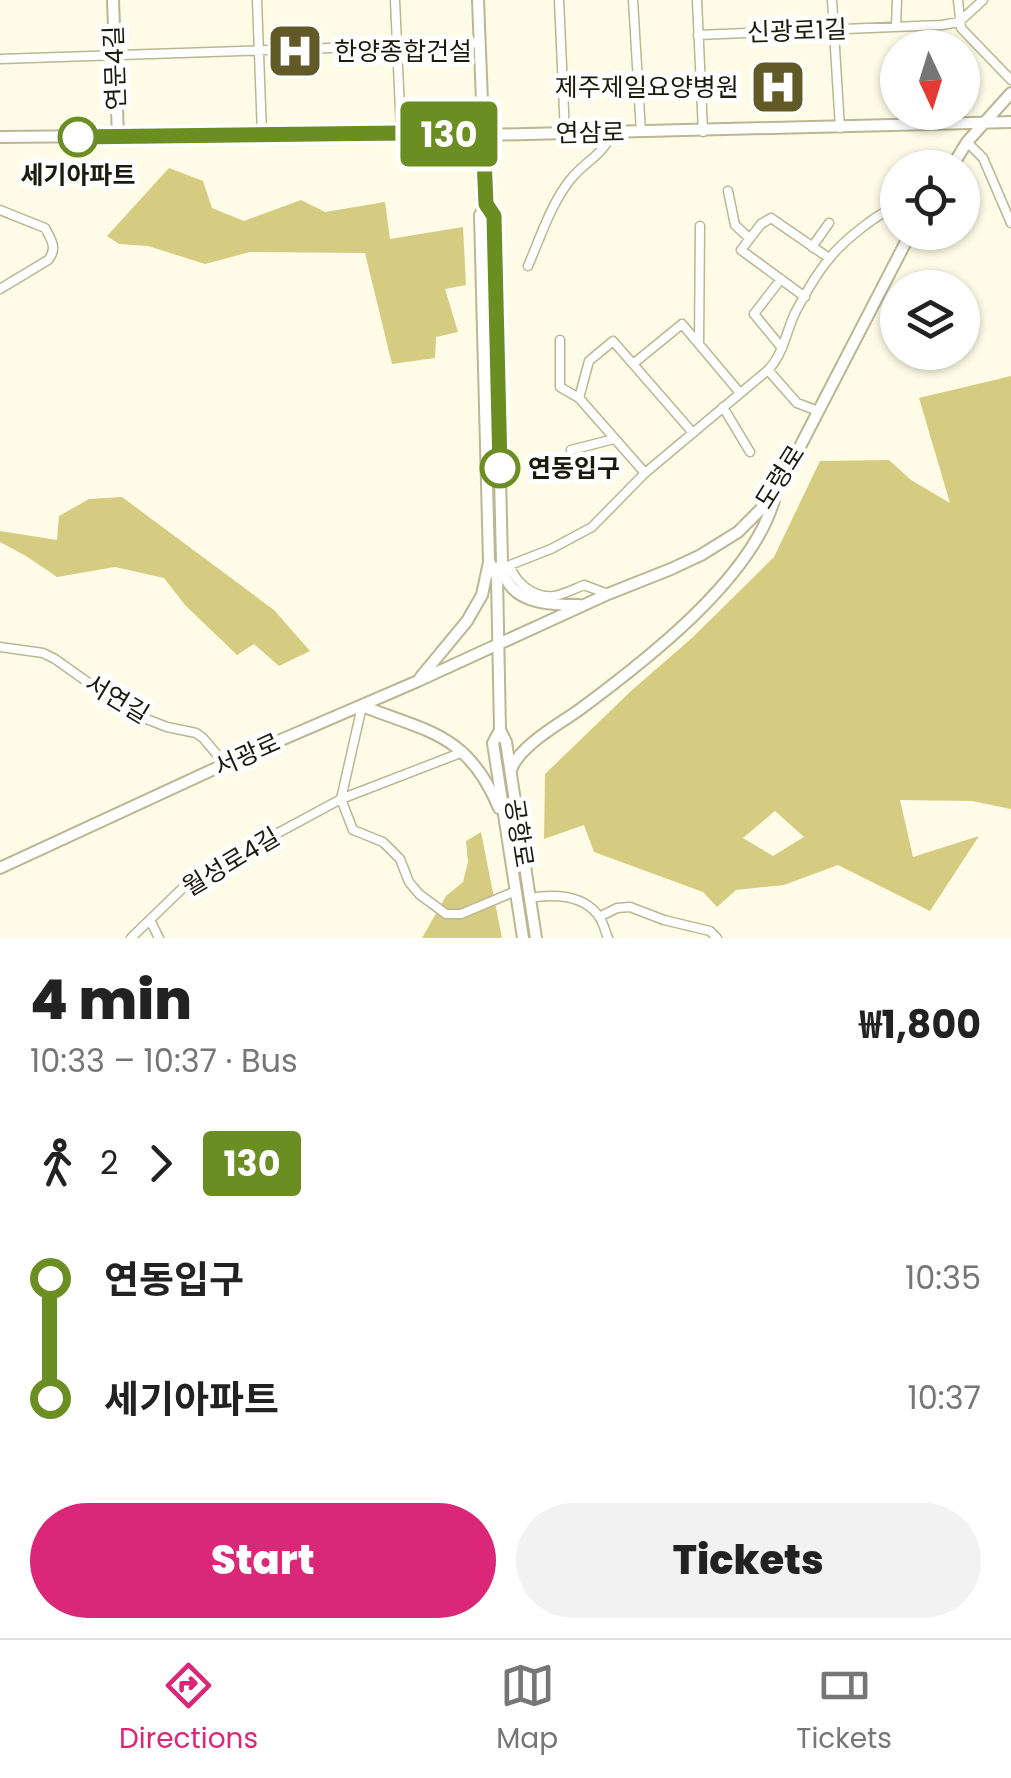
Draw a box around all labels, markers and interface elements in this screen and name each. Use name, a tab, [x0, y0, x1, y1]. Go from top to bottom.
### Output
street label: 신광로1길	[746, 12, 848, 50]
hospital icon: 한양종합건설	[265, 21, 325, 81]
street label: 연문4길	[96, 25, 134, 111]
north arrow	[880, 30, 980, 130]
map controls	[880, 30, 980, 370]
place label: 한양종합건설	[334, 34, 472, 69]
hospital icon: 제주제일요양병원	[748, 57, 808, 117]
place label: 제주제일요양병원	[555, 70, 739, 105]
line badge: 130	[392, 102, 506, 166]
text: 130	[420, 110, 478, 159]
street label: 연삼로	[555, 115, 625, 151]
marker: 세기아파트	[59, 118, 97, 156]
button: locate	[880, 150, 980, 250]
place label: 세기아파트	[20, 158, 136, 193]
button: layers	[880, 270, 980, 370]
street label: 도령로	[747, 438, 813, 516]
marker: 연동입구	[481, 449, 519, 487]
place label: 연동입구	[528, 451, 620, 486]
street label: 서연길	[78, 666, 156, 732]
street label: 서광로	[208, 725, 286, 785]
street label: 공항로	[496, 796, 542, 870]
street label: 월성로4길	[176, 819, 286, 905]
text: 4 min	[30, 961, 192, 1038]
text: ₩1,800	[859, 998, 981, 1051]
text: 10:33 – 10:37 · Bus	[30, 1038, 298, 1083]
icon: walk	[30, 1136, 85, 1191]
icon: forward	[133, 1136, 188, 1191]
text: 130	[223, 1139, 281, 1188]
text: 2	[100, 1140, 118, 1185]
text: 연동입구	[104, 1253, 244, 1306]
text: 10:35	[905, 1255, 981, 1300]
text: 세기아파트	[104, 1373, 279, 1426]
text: 10:37	[908, 1375, 981, 1420]
button: Start	[30, 1503, 496, 1618]
button: Tickets	[516, 1503, 981, 1618]
tab: Directions	[119, 1658, 258, 1760]
tab: Map	[496, 1658, 558, 1760]
tab: Tickets	[796, 1658, 892, 1760]

